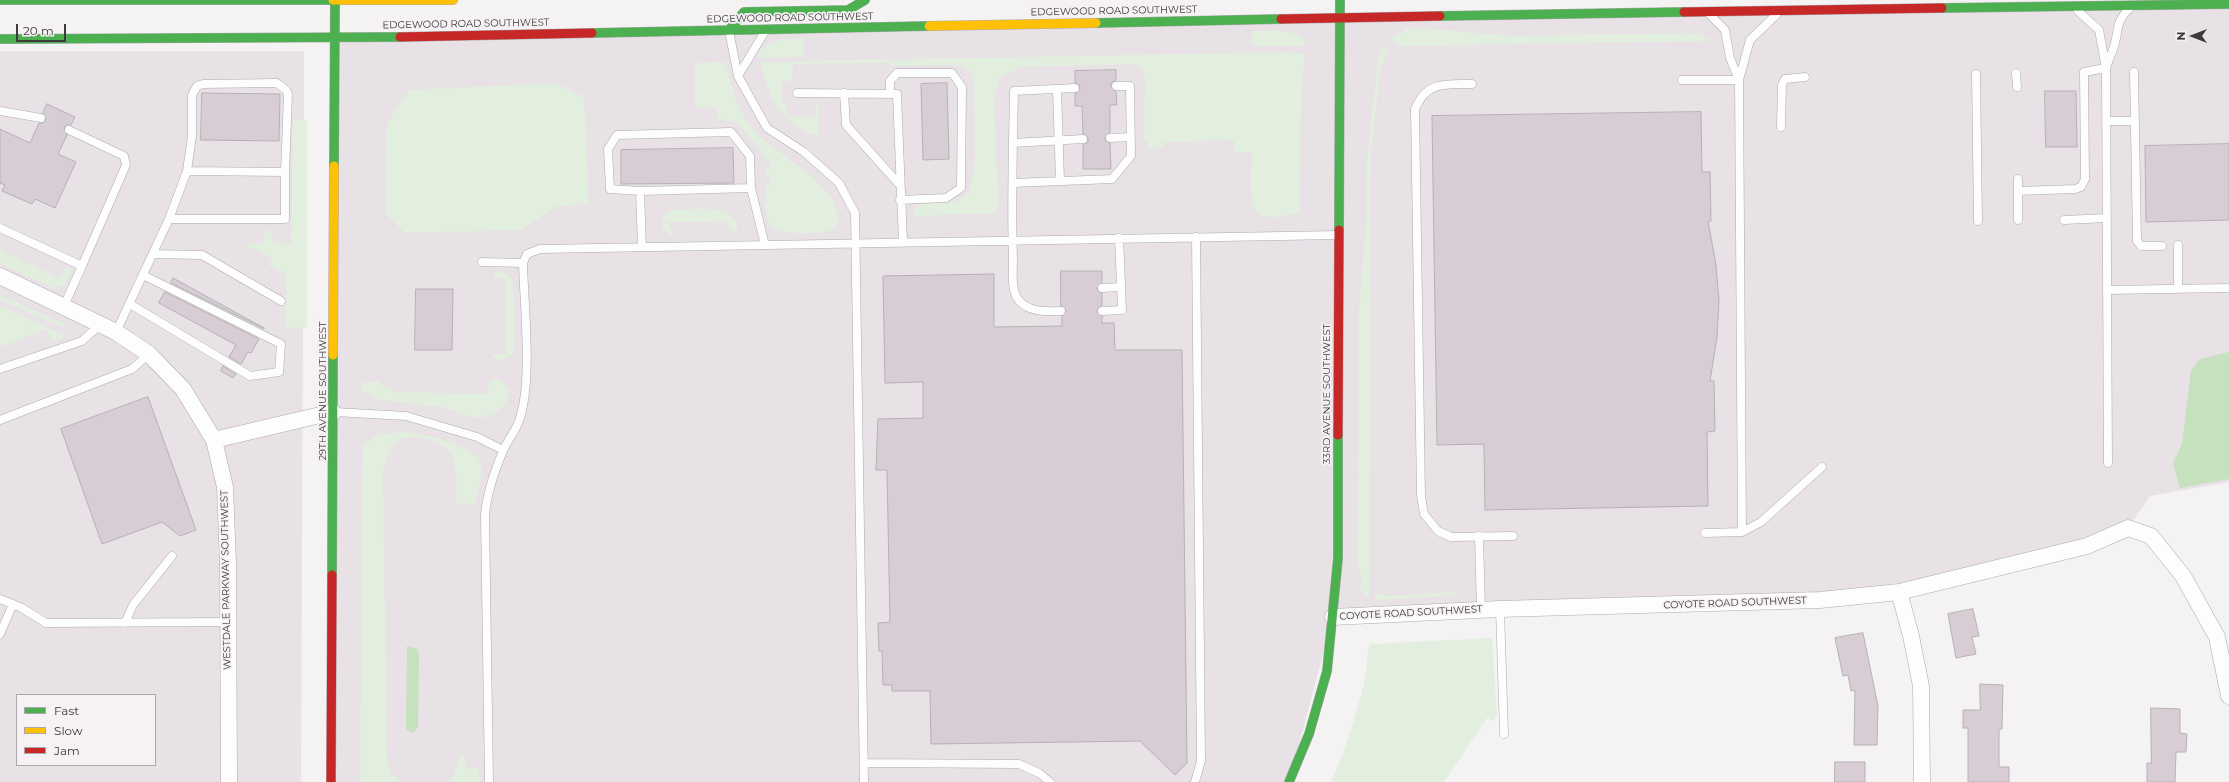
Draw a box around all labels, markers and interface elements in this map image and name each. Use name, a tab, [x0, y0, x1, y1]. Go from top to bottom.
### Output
street label: EDGEWOOD ROAD SOUTHWEST	[1030, 4, 1198, 18]
street label: EDGEWOOD ROAD SOUTHWEST	[706, 11, 874, 25]
scale bar	[18, 16, 68, 42]
north arrow	[2173, 16, 2213, 56]
street label: EDGEWOOD ROAD SOUTHWEST	[382, 17, 550, 31]
text: 20 m	[23, 23, 54, 38]
text: N	[2174, 32, 2188, 40]
street label: 29TH AVENUE SOUTHWEST	[317, 321, 329, 461]
street label: 33RD AVENUE SOUTHWEST	[1321, 324, 1333, 464]
street label: WESTDALE PARKWAY SOUTHWEST	[218, 490, 234, 670]
street label: COYOTE ROAD SOUTHWEST	[1663, 595, 1807, 611]
street label: COYOTE ROAD SOUTHWEST	[1339, 603, 1483, 623]
legend	[16, 694, 156, 766]
text: Fast	[54, 703, 79, 718]
text: Slow	[54, 723, 83, 738]
text: Jam	[54, 743, 80, 758]

